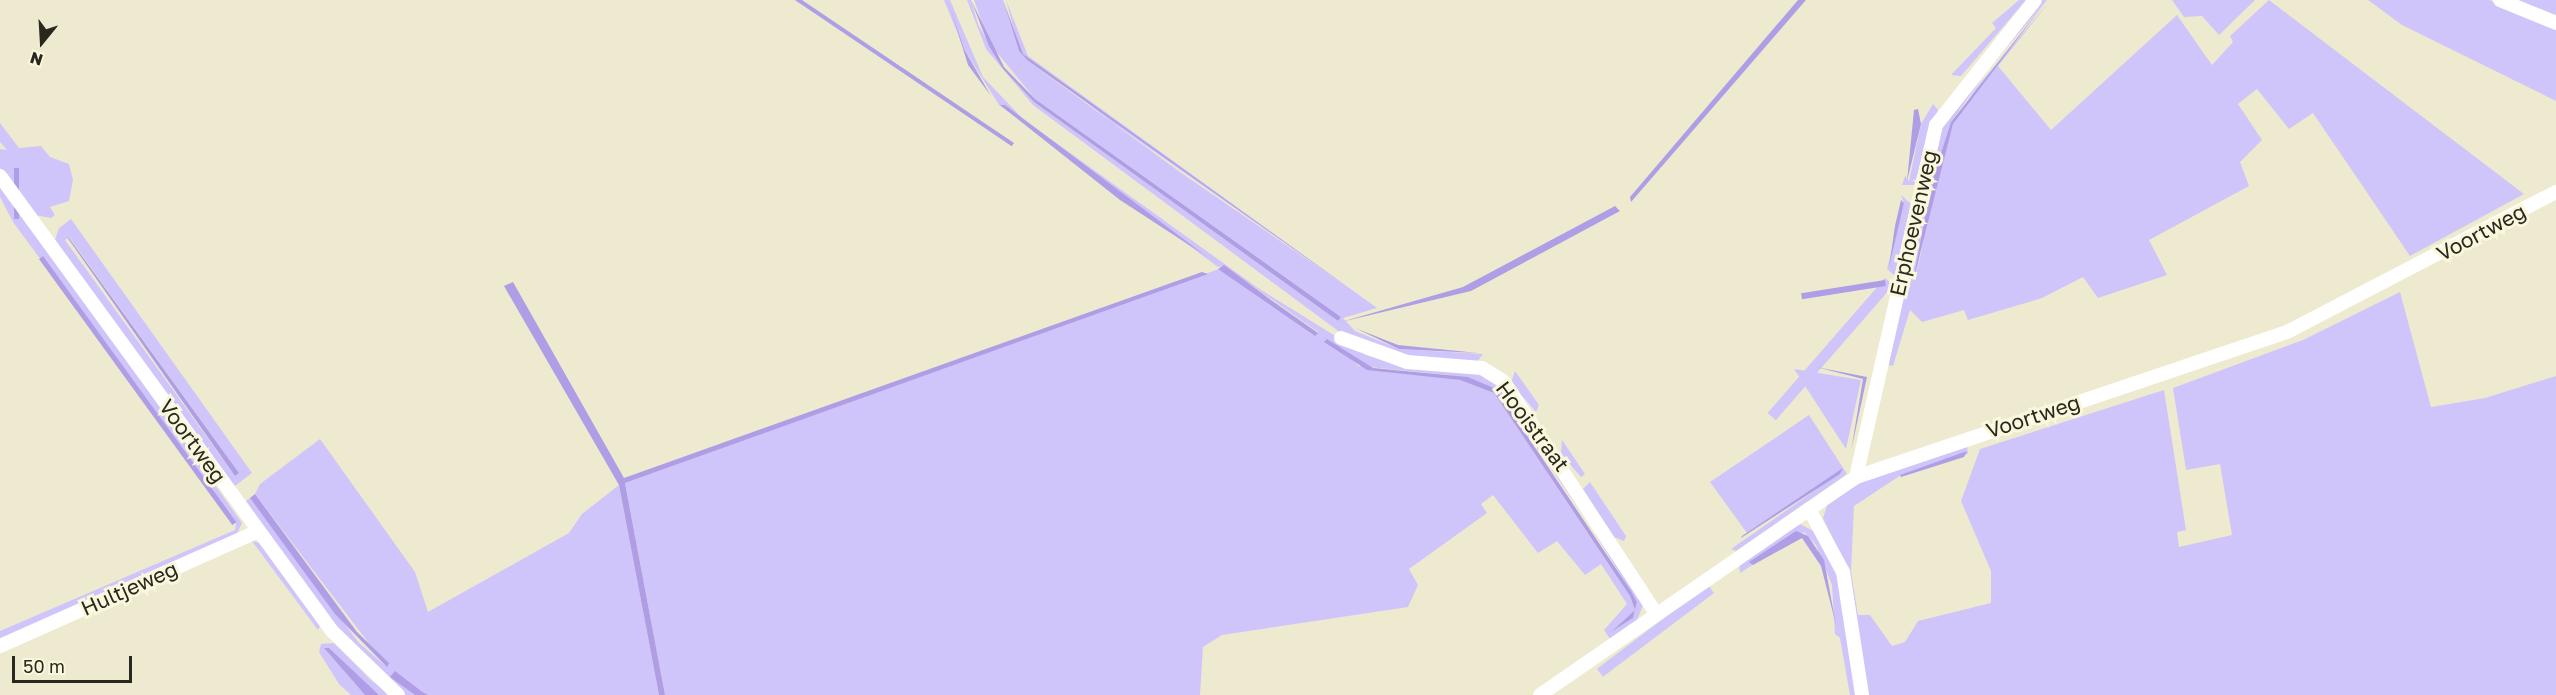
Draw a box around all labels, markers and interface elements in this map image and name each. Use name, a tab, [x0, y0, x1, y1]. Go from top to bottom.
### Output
north arrow	[12, 12, 72, 72]
text: N	[28, 48, 45, 71]
street label: Erphoevenweg	[1884, 147, 1942, 299]
street label: Voortweg	[2432, 198, 2530, 266]
street label: Hooistraat	[1491, 376, 1575, 476]
street label: Voortweg	[1983, 389, 2083, 443]
street label: Voortweg	[154, 394, 232, 488]
street label: Hultjeweg	[77, 556, 181, 620]
scale bar	[15, 644, 135, 682]
text: 50 m	[23, 655, 65, 677]

